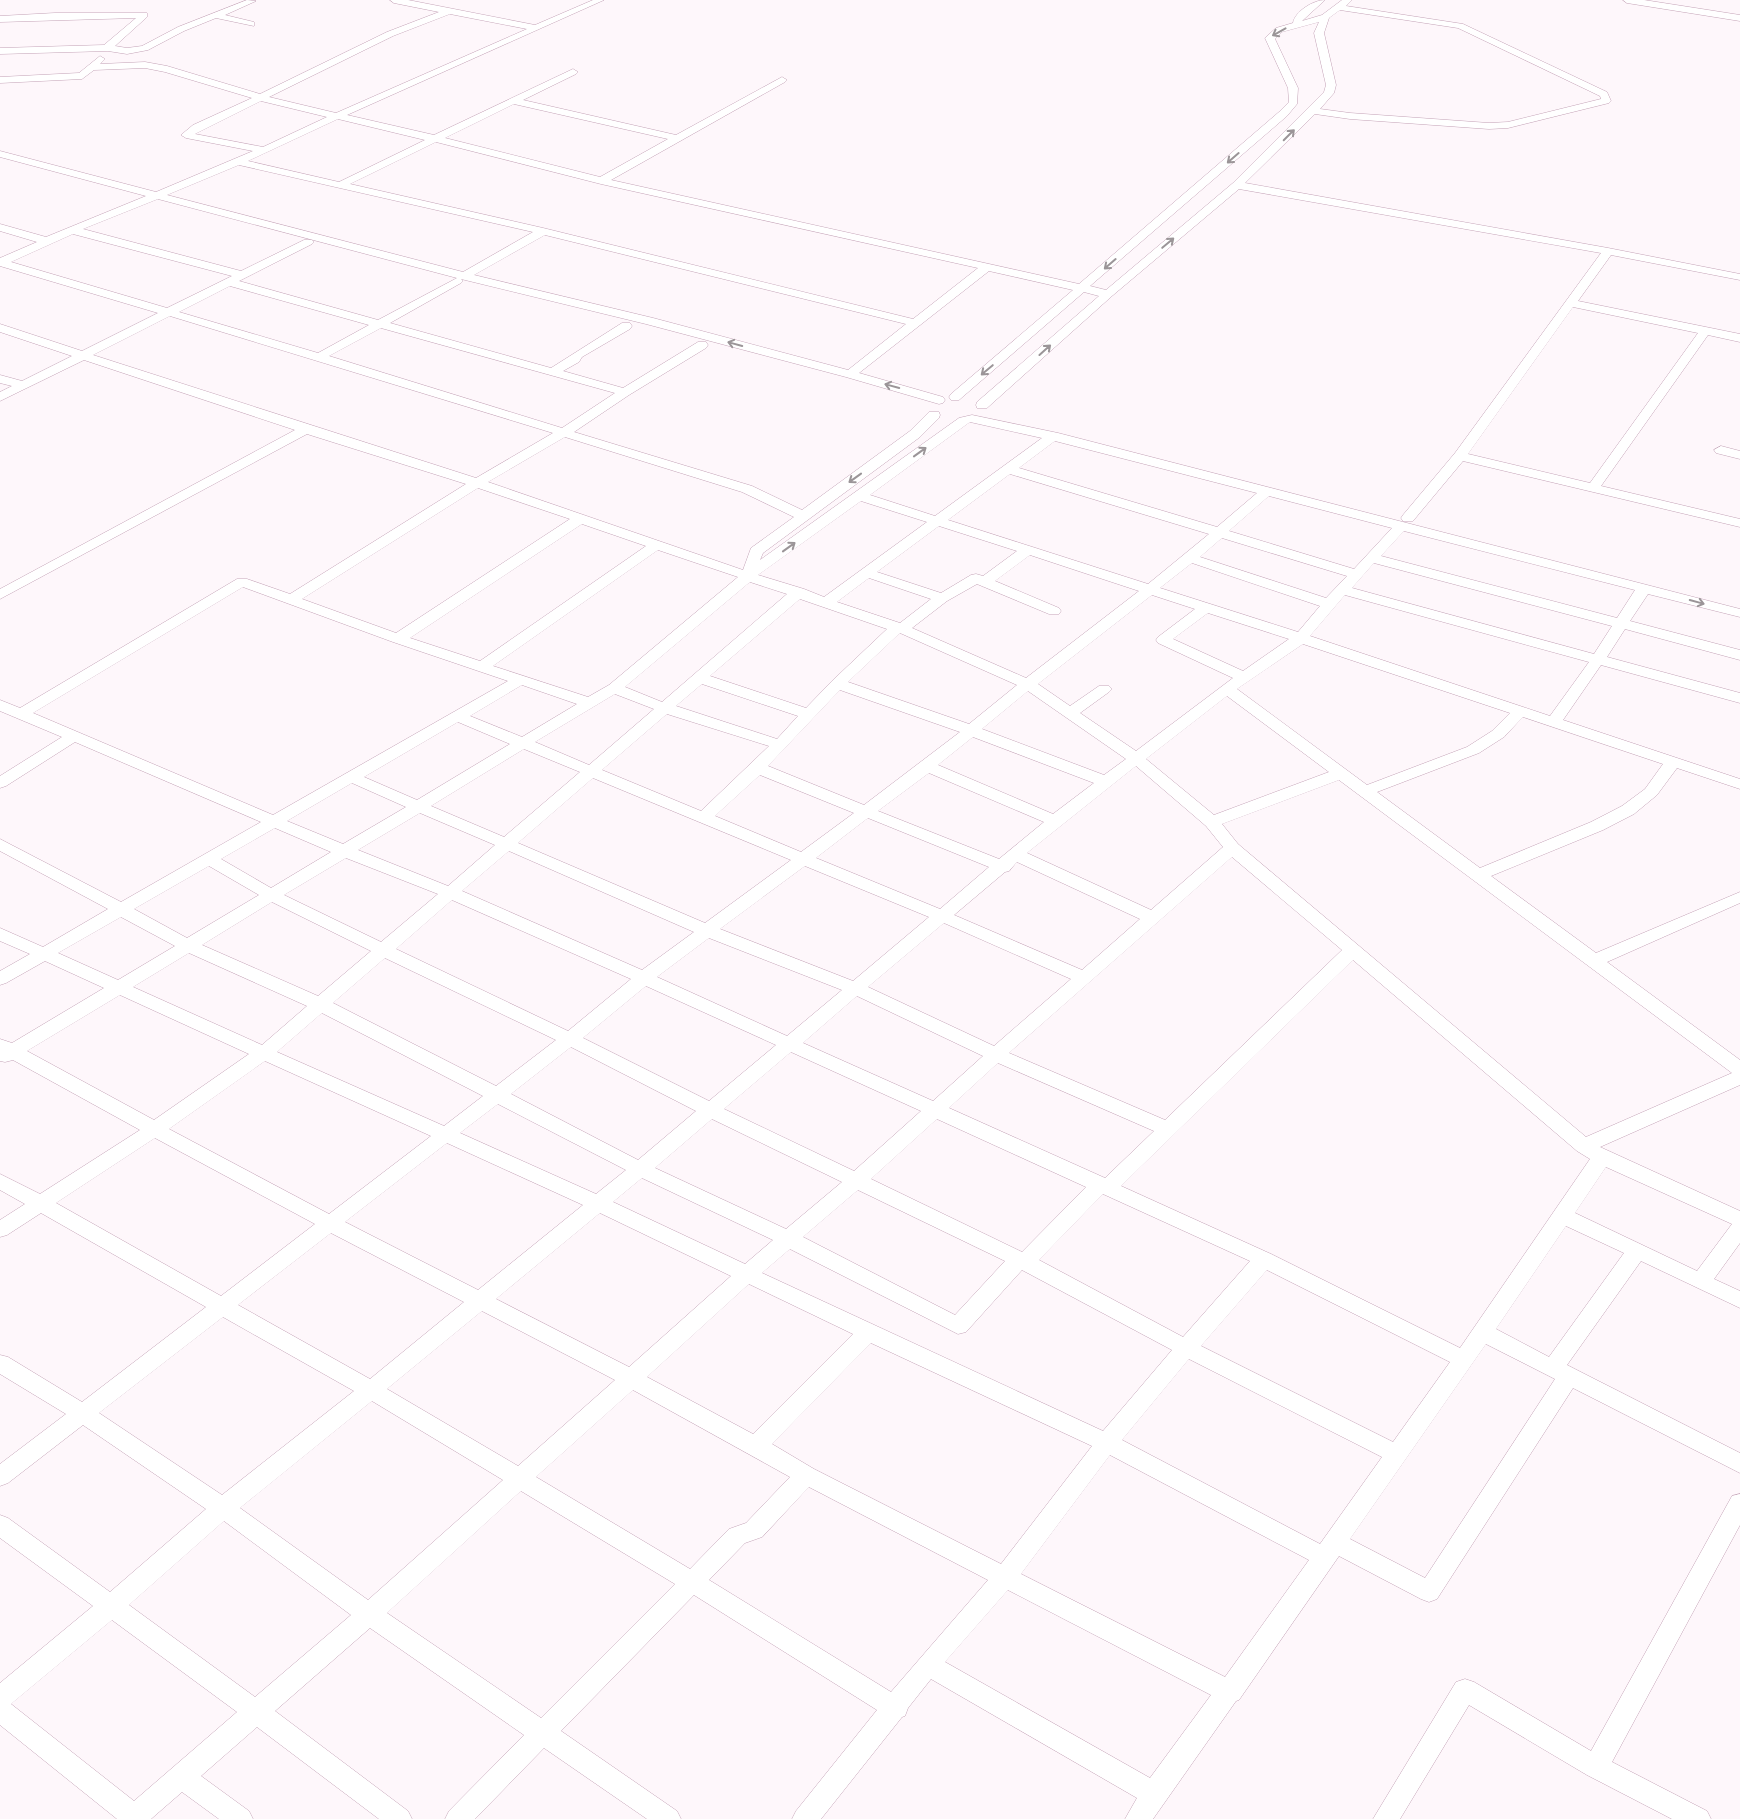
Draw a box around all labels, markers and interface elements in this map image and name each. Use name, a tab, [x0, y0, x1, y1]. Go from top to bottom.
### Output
one-way arrow	[1273, 28, 1287, 38]
one-way arrow	[1283, 129, 1295, 141]
one-way arrow	[1227, 152, 1240, 163]
one-way arrow	[1161, 238, 1174, 249]
one-way arrow	[1104, 259, 1117, 270]
one-way arrow	[728, 339, 744, 348]
one-way arrow	[1038, 344, 1051, 356]
one-way arrow	[981, 364, 994, 375]
one-way arrow	[885, 380, 901, 390]
one-way arrow	[913, 446, 926, 457]
one-way arrow	[848, 473, 862, 483]
one-way arrow	[782, 542, 796, 552]
one-way arrow	[1689, 598, 1705, 608]

